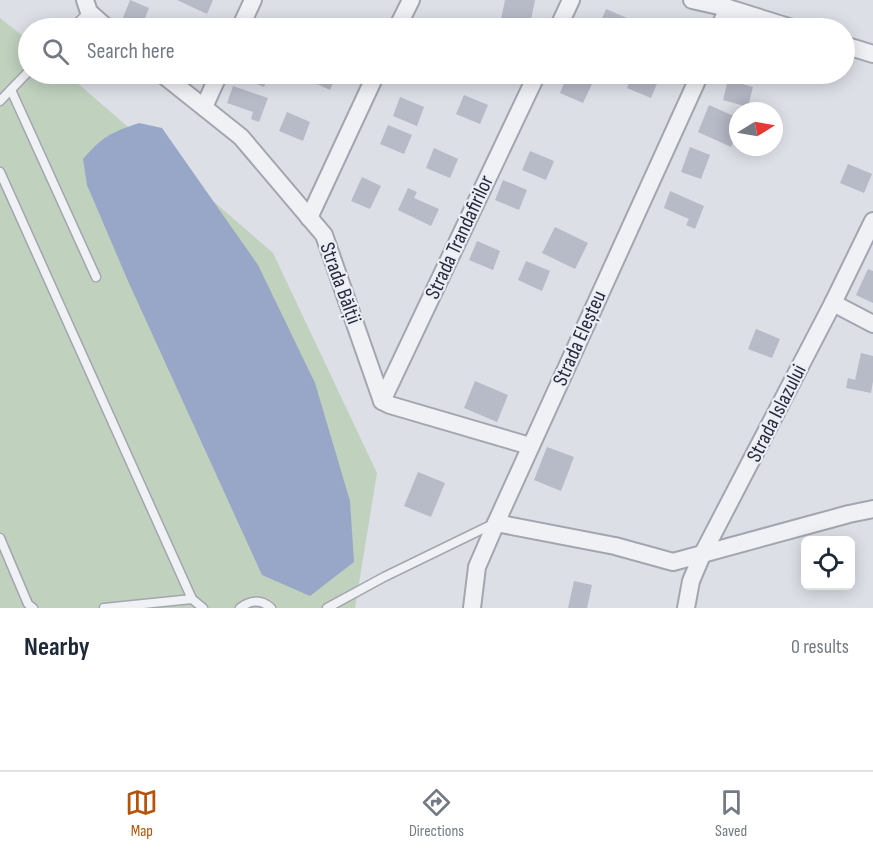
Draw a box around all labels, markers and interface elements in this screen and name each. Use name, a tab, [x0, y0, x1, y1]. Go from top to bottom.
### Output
search box	[18, 18, 855, 84]
icon: search	[39, 35, 72, 68]
text: Search here	[87, 38, 174, 65]
north arrow	[729, 102, 783, 156]
street label: Strada Trandafirilor	[420, 171, 499, 303]
street label: Strada Bălții	[314, 239, 367, 327]
street label: Strada Eleșteu	[547, 287, 611, 390]
street label: Strada Islazului	[741, 360, 812, 466]
map controls	[801, 536, 855, 590]
button: locate	[801, 536, 855, 590]
text: Nearby	[24, 632, 90, 663]
text: 0 results	[791, 635, 849, 659]
tab: Map	[125, 786, 158, 841]
tab: Directions	[409, 786, 464, 841]
tab: Saved	[715, 786, 748, 841]

